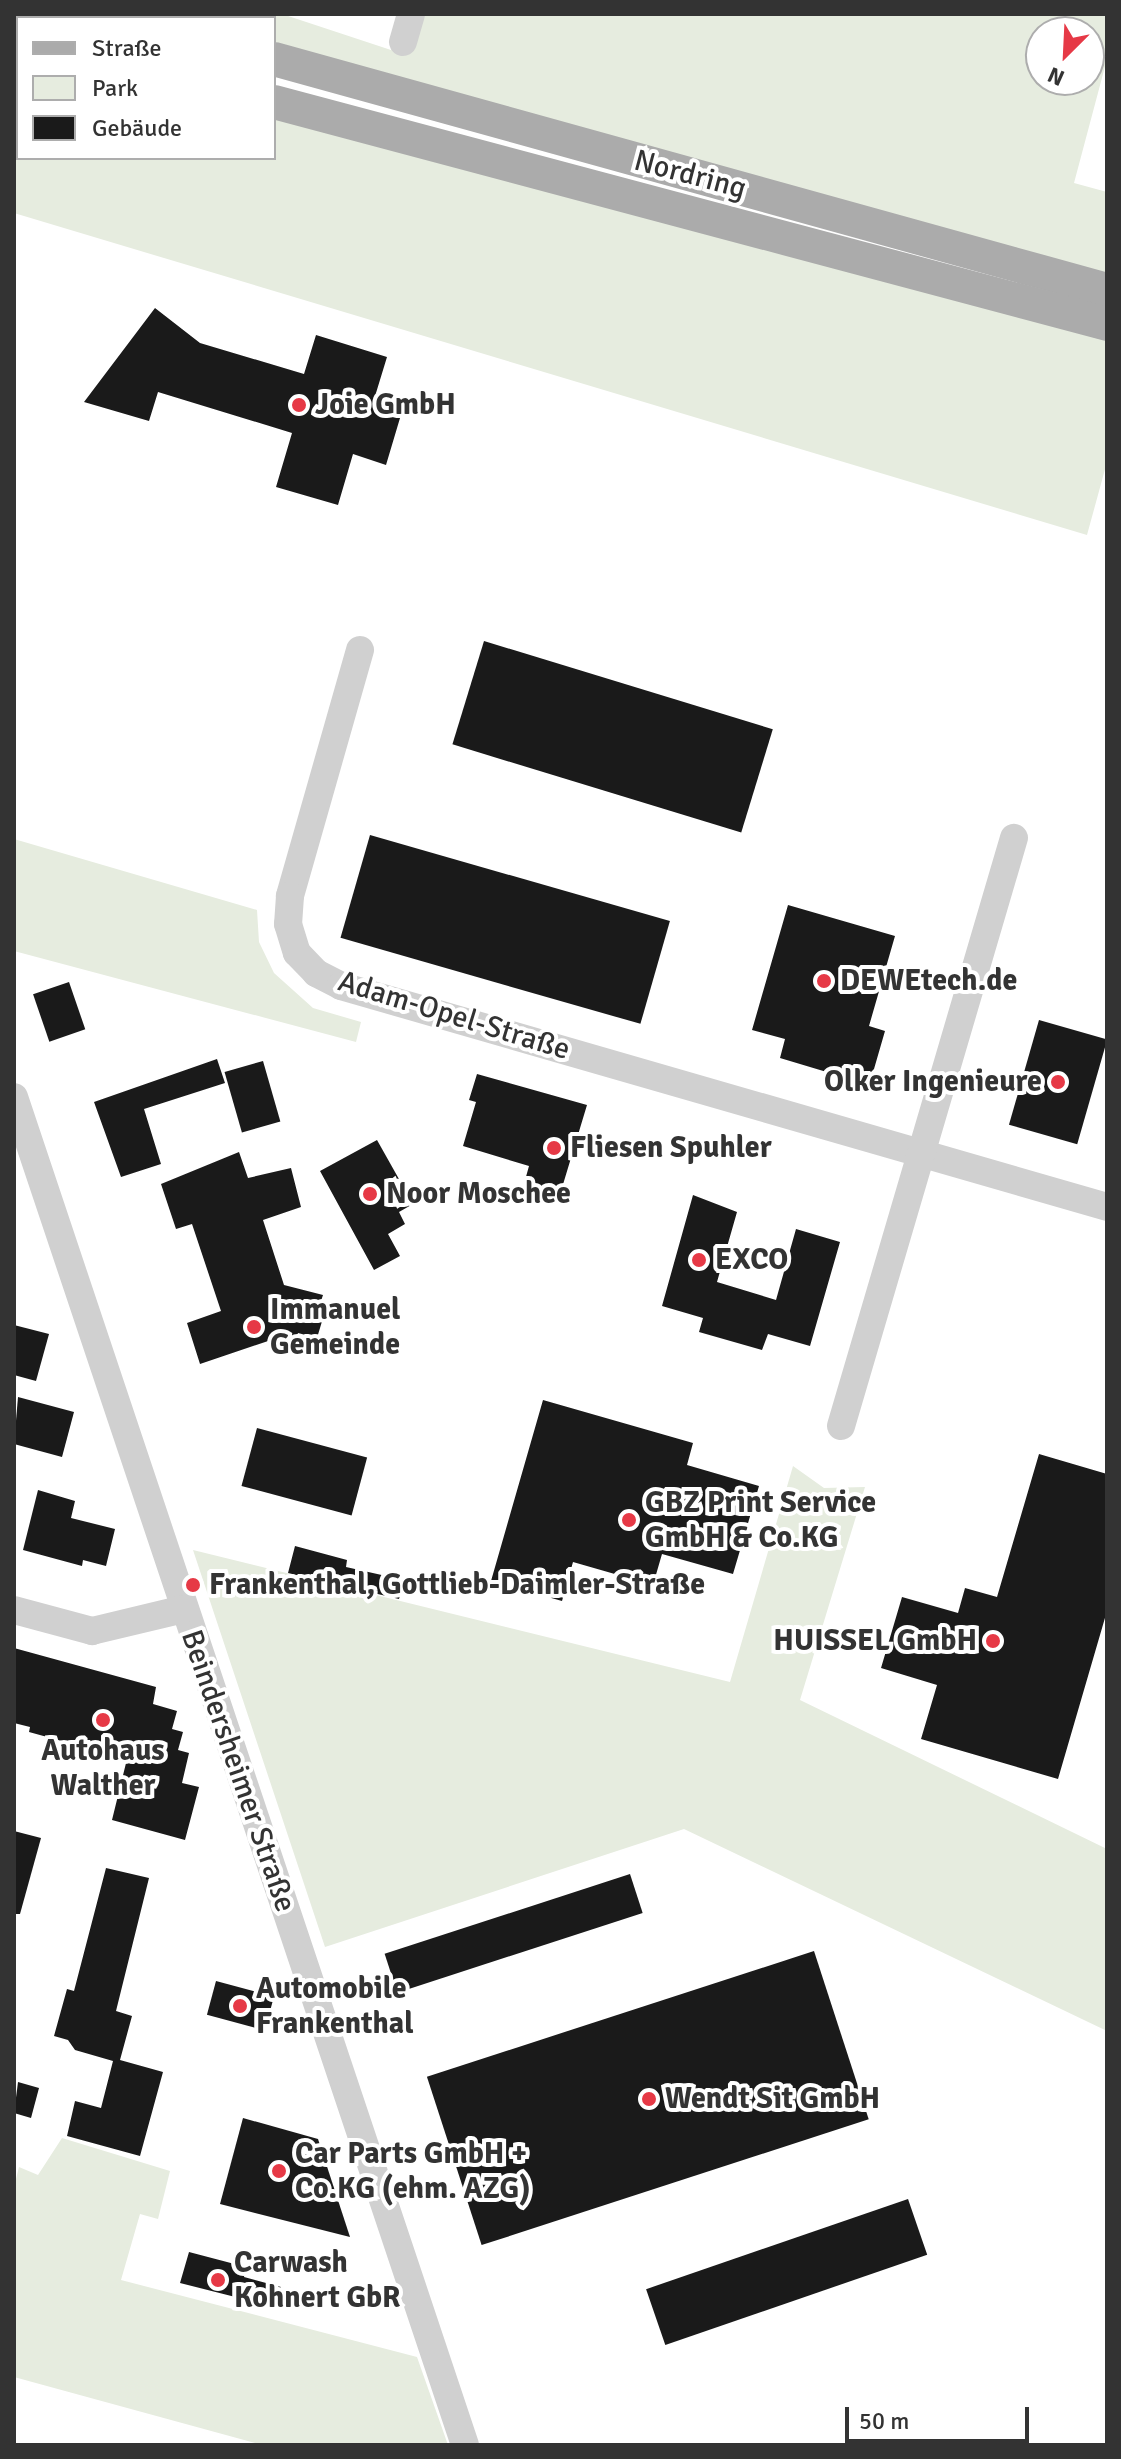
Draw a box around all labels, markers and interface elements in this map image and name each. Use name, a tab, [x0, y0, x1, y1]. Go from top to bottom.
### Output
legend	[16, 16, 276, 160]
north arrow	[1025, 16, 1105, 96]
text: Straße	[92, 33, 162, 63]
text: N	[1043, 61, 1068, 92]
text: Park	[92, 73, 138, 103]
text: Gebäude	[92, 113, 182, 143]
street label: Nordring	[630, 143, 750, 207]
place label: Joie GmbH	[315, 387, 456, 423]
marker: Joie GmbH	[290, 396, 308, 414]
place label: DEWEtech.de	[840, 963, 1017, 999]
street label: Adam-Opel-Straße	[334, 964, 574, 1068]
marker: DEWEtech.de	[815, 972, 833, 990]
place label: Olker Ingenieure	[824, 1064, 1042, 1100]
marker: Olker Ingenieure	[1049, 1073, 1067, 1091]
place label: Fliesen Spuhler	[570, 1130, 772, 1166]
marker: Fliesen Spuhler	[545, 1139, 563, 1157]
place label: Noor Moschee	[386, 1176, 571, 1212]
marker: Noor Moschee	[361, 1185, 379, 1203]
place label: EXCO	[715, 1242, 788, 1278]
marker: EXCO	[690, 1251, 708, 1269]
place label: Immanuel Gemeinde	[270, 1292, 400, 1362]
marker: Immanuel Gemeinde	[245, 1318, 263, 1336]
place label: GBZ Print Service GmbH & Co.KG	[645, 1485, 876, 1556]
marker: GBZ Print Service GmbH & Co.KG	[620, 1511, 638, 1529]
place label: Frankenthal, Gottlieb-Daimler-Straße	[209, 1567, 705, 1603]
marker: Frankenthal, Gottlieb-Daimler-Straße	[184, 1576, 202, 1594]
place label: HUISSEL GmbH	[773, 1623, 977, 1659]
street label: Beindersheimer Straße	[173, 1625, 303, 1917]
marker: HUISSEL GmbH	[984, 1632, 1002, 1650]
marker: Autohaus Walther	[94, 1711, 112, 1729]
place label: Autohaus Walther	[41, 1733, 165, 1804]
place label: Automobile Frankenthal	[256, 1971, 414, 2042]
marker: Automobile Frankenthal	[231, 1997, 249, 2015]
place label: Wendt Sit GmbH	[665, 2081, 880, 2117]
marker: Wendt Sit GmbH	[640, 2090, 658, 2108]
place label: Car Parts GmbH + Co.KG (ehm. AZG)	[295, 2136, 530, 2206]
marker: Car Parts GmbH + Co.KG (ehm. AZG)	[270, 2162, 288, 2180]
place label: Carwash Kohnert GbR	[234, 2245, 401, 2316]
marker: Carwash Kohnert GbR	[209, 2271, 227, 2289]
scale bar	[849, 2391, 1033, 2441]
text: 50 m	[859, 2406, 909, 2436]

